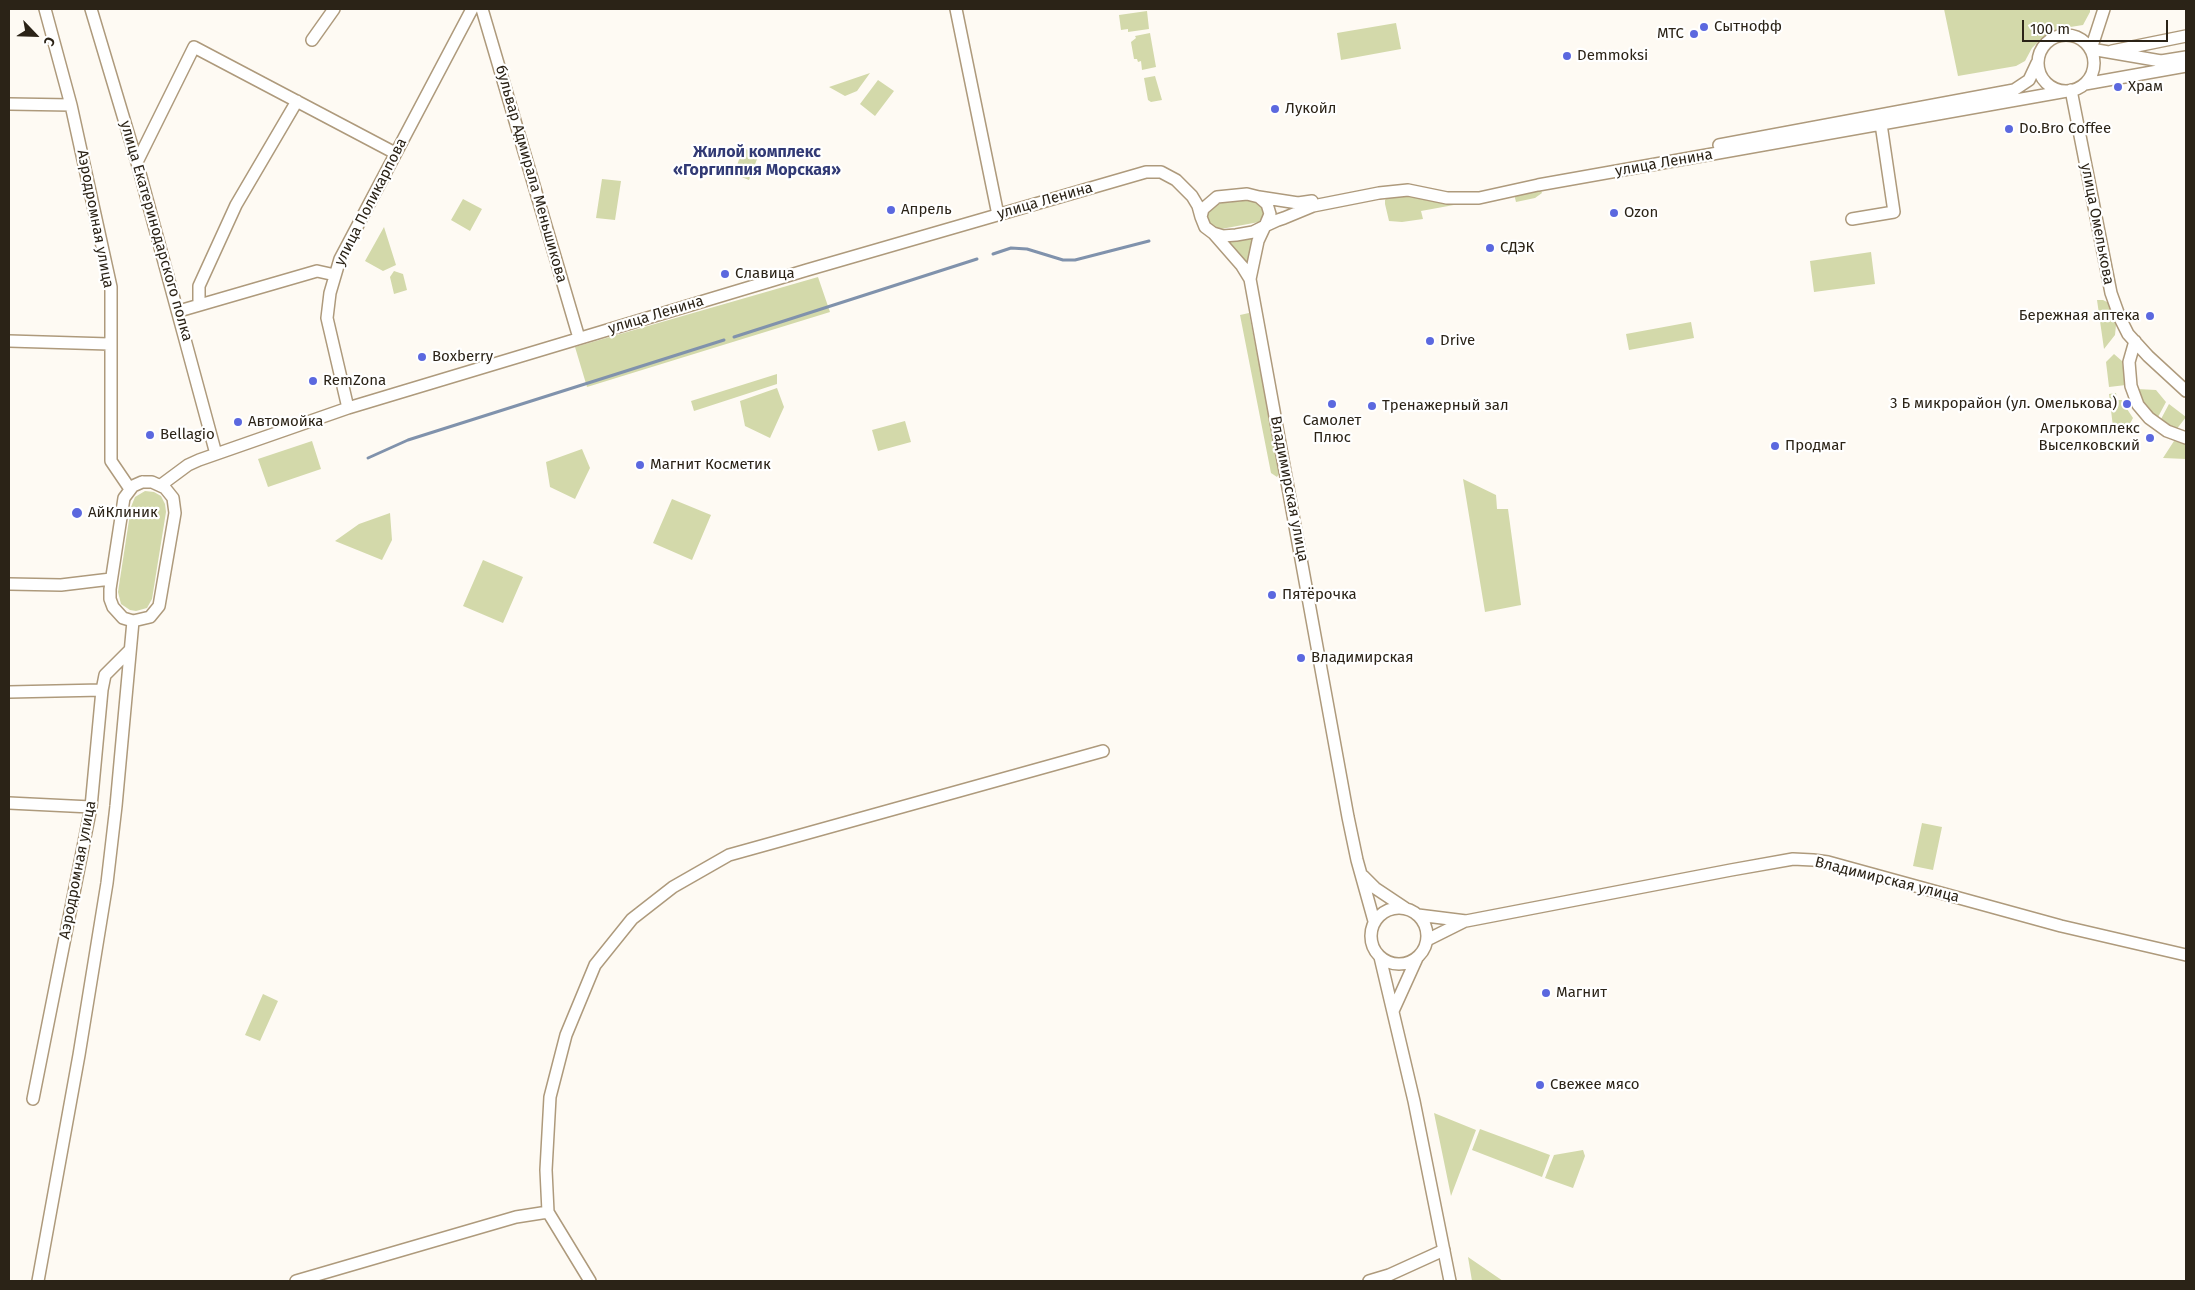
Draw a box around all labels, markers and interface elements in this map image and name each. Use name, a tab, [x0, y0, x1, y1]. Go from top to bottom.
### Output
north arrow	[10, 10, 60, 60]
scale bar	[2025, 10, 2171, 42]
place label: Сытнофф	[1714, 18, 1782, 36]
text: 100 m	[2030, 20, 2070, 38]
marker: Сытнофф	[1698, 21, 1710, 33]
place label: МТС	[1657, 25, 1684, 43]
marker: МТС	[1688, 28, 1700, 40]
text: С	[40, 34, 59, 48]
place label: Demmoksi	[1577, 47, 1648, 65]
marker: Demmoksi	[1561, 50, 1573, 62]
street label: бульвар Адмирала Меньшикова	[491, 63, 571, 285]
place label: Храм	[2128, 78, 2163, 96]
marker: Храм	[2112, 81, 2124, 93]
place label: Лукойл	[1285, 100, 1336, 118]
marker: Лукойл	[1269, 103, 1281, 115]
street label: улица Екатеринодарского полка	[116, 119, 196, 343]
place label: Do.Bro Coffee	[2019, 120, 2111, 138]
marker: Do.Bro Coffee	[2003, 123, 2015, 135]
street label: улица Поликарпова	[331, 135, 411, 269]
district label: Жилой комплекс «Горгиппия Морская»	[673, 143, 841, 181]
street label: улица Ленина	[1614, 146, 1714, 180]
street label: Аэродромная улица	[73, 148, 117, 290]
street label: улица Омелькова	[2076, 162, 2118, 286]
street label: улица Ленина	[995, 179, 1095, 223]
place label: Апрель	[901, 201, 952, 219]
marker: Апрель	[885, 204, 897, 216]
place label: Ozon	[1624, 204, 1658, 222]
marker: Ozon	[1608, 207, 1620, 219]
place label: СДЭК	[1500, 239, 1534, 257]
marker: СДЭК	[1484, 242, 1496, 254]
place label: Славица	[735, 265, 795, 283]
marker: Славица	[719, 268, 731, 280]
street label: улица Ленина	[606, 292, 706, 338]
place label: Бережная аптека	[2019, 307, 2140, 325]
marker: Бережная аптека	[2144, 310, 2156, 322]
place label: Drive	[1440, 332, 1475, 350]
marker: Drive	[1424, 335, 1436, 347]
place label: Boxberry	[432, 348, 493, 366]
marker: Boxberry	[416, 351, 428, 363]
place label: RemZona	[323, 372, 386, 390]
marker: RemZona	[307, 375, 319, 387]
place label: 3 Б микрорайон (ул. Омелькова)	[1890, 395, 2117, 413]
place label: Тренажерный зал	[1382, 397, 1509, 415]
marker: Самолет Плюс	[1326, 398, 1338, 410]
marker: 3 Б микрорайон (ул. Омелькова)	[2121, 398, 2133, 410]
marker: Тренажерный зал	[1366, 400, 1378, 412]
place label: Самолет Плюс	[1303, 412, 1361, 447]
place label: Автомойка	[248, 413, 323, 431]
street label: Владимирская улица	[1266, 415, 1312, 563]
marker: Автомойка	[232, 416, 244, 428]
place label: Агрокомплекс Выселковский	[2039, 420, 2140, 455]
place label: Bellagio	[160, 426, 215, 444]
marker: Bellagio	[144, 429, 156, 441]
marker: Агрокомплекс Выселковский	[2144, 432, 2156, 444]
place label: Продмаг	[1785, 437, 1846, 455]
marker: Продмаг	[1769, 440, 1781, 452]
place label: Магнит Косметик	[650, 456, 771, 474]
marker: Магнит Косметик	[634, 459, 646, 471]
place label: АйКлиник	[88, 504, 158, 522]
marker: АйКлиник	[70, 506, 84, 520]
place label: Пятёрочка	[1282, 586, 1357, 604]
marker: Пятёрочка	[1266, 589, 1278, 601]
place label: Владимирская	[1311, 649, 1413, 667]
marker: Владимирская	[1295, 652, 1307, 664]
street label: Аэродромная улица	[56, 799, 100, 941]
street label: Владимирская улица	[1813, 853, 1961, 907]
place label: Магнит	[1556, 984, 1607, 1002]
marker: Магнит	[1540, 987, 1552, 999]
place label: Свежее мясо	[1550, 1076, 1640, 1094]
marker: Свежее мясо	[1534, 1079, 1546, 1091]

